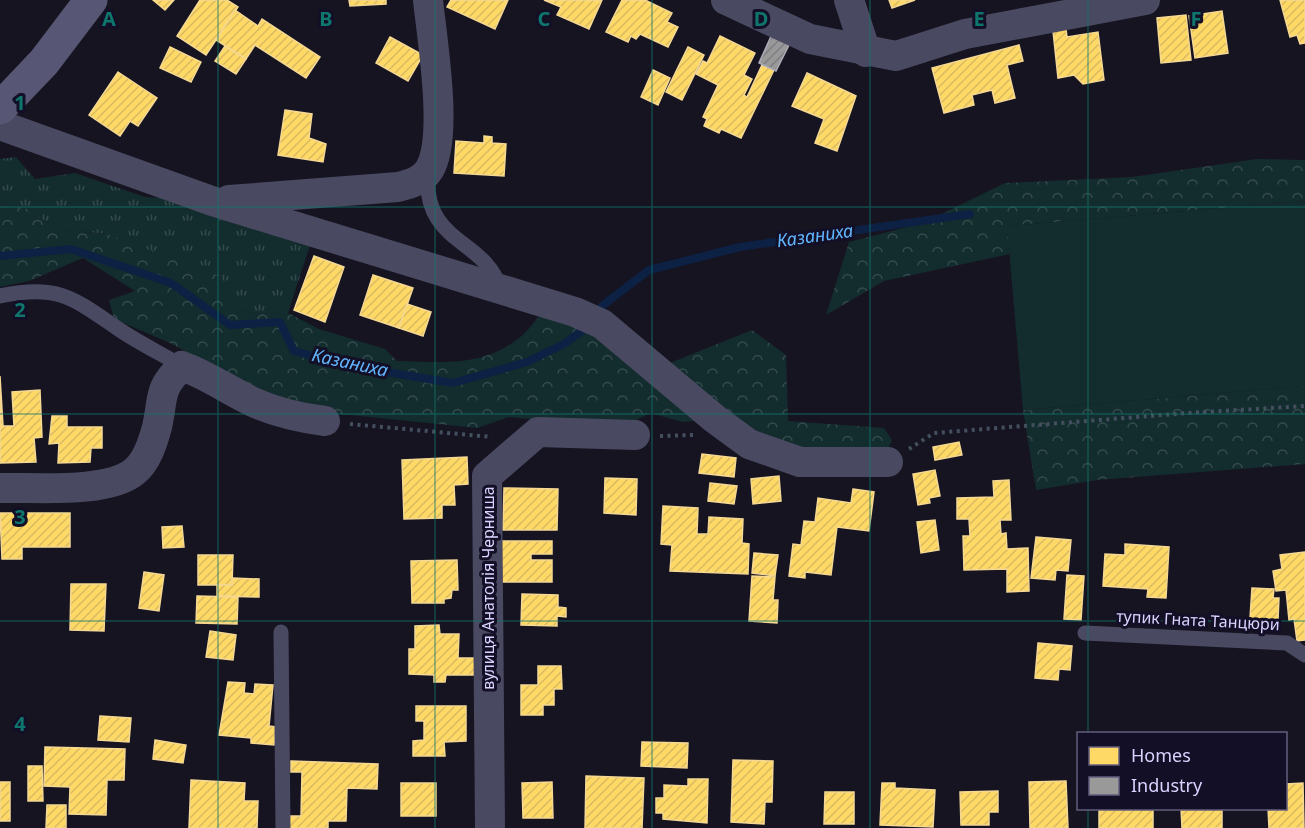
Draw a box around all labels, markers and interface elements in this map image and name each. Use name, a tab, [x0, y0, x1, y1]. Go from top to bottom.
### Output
text: A	[102, 5, 116, 32]
text: B	[319, 5, 333, 32]
text: C	[538, 5, 551, 32]
text: D	[754, 5, 768, 32]
text: E	[973, 5, 985, 32]
text: F	[1191, 5, 1201, 32]
text: 1	[14, 89, 26, 116]
water label: Казаниха	[775, 218, 855, 252]
text: 2	[14, 296, 26, 323]
water label: Казаниха	[310, 342, 390, 382]
street label: вулиця Анатолія Черниша	[477, 486, 499, 690]
text: 3	[14, 503, 26, 530]
street label: тупик Гната Танцюри	[1116, 605, 1280, 635]
text: 4	[14, 710, 26, 737]
legend	[1077, 732, 1287, 810]
text: Homes	[1131, 743, 1191, 767]
text: Industry	[1131, 773, 1203, 797]

